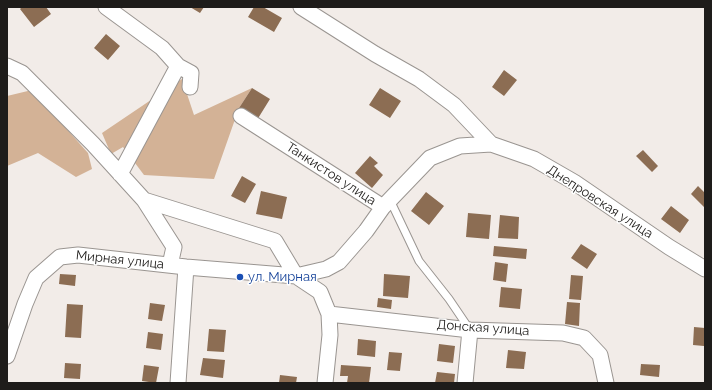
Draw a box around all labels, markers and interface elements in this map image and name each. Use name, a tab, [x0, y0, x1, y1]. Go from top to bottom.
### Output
street label: Танкистов улица	[283, 139, 379, 209]
street label: Днепровская улица	[544, 162, 656, 242]
street label: Мирная улица	[75, 248, 165, 272]
place label: ул. Мирная	[248, 269, 317, 285]
marker: ул. Мирная	[235, 272, 245, 282]
street label: Донская улица	[436, 317, 530, 339]

